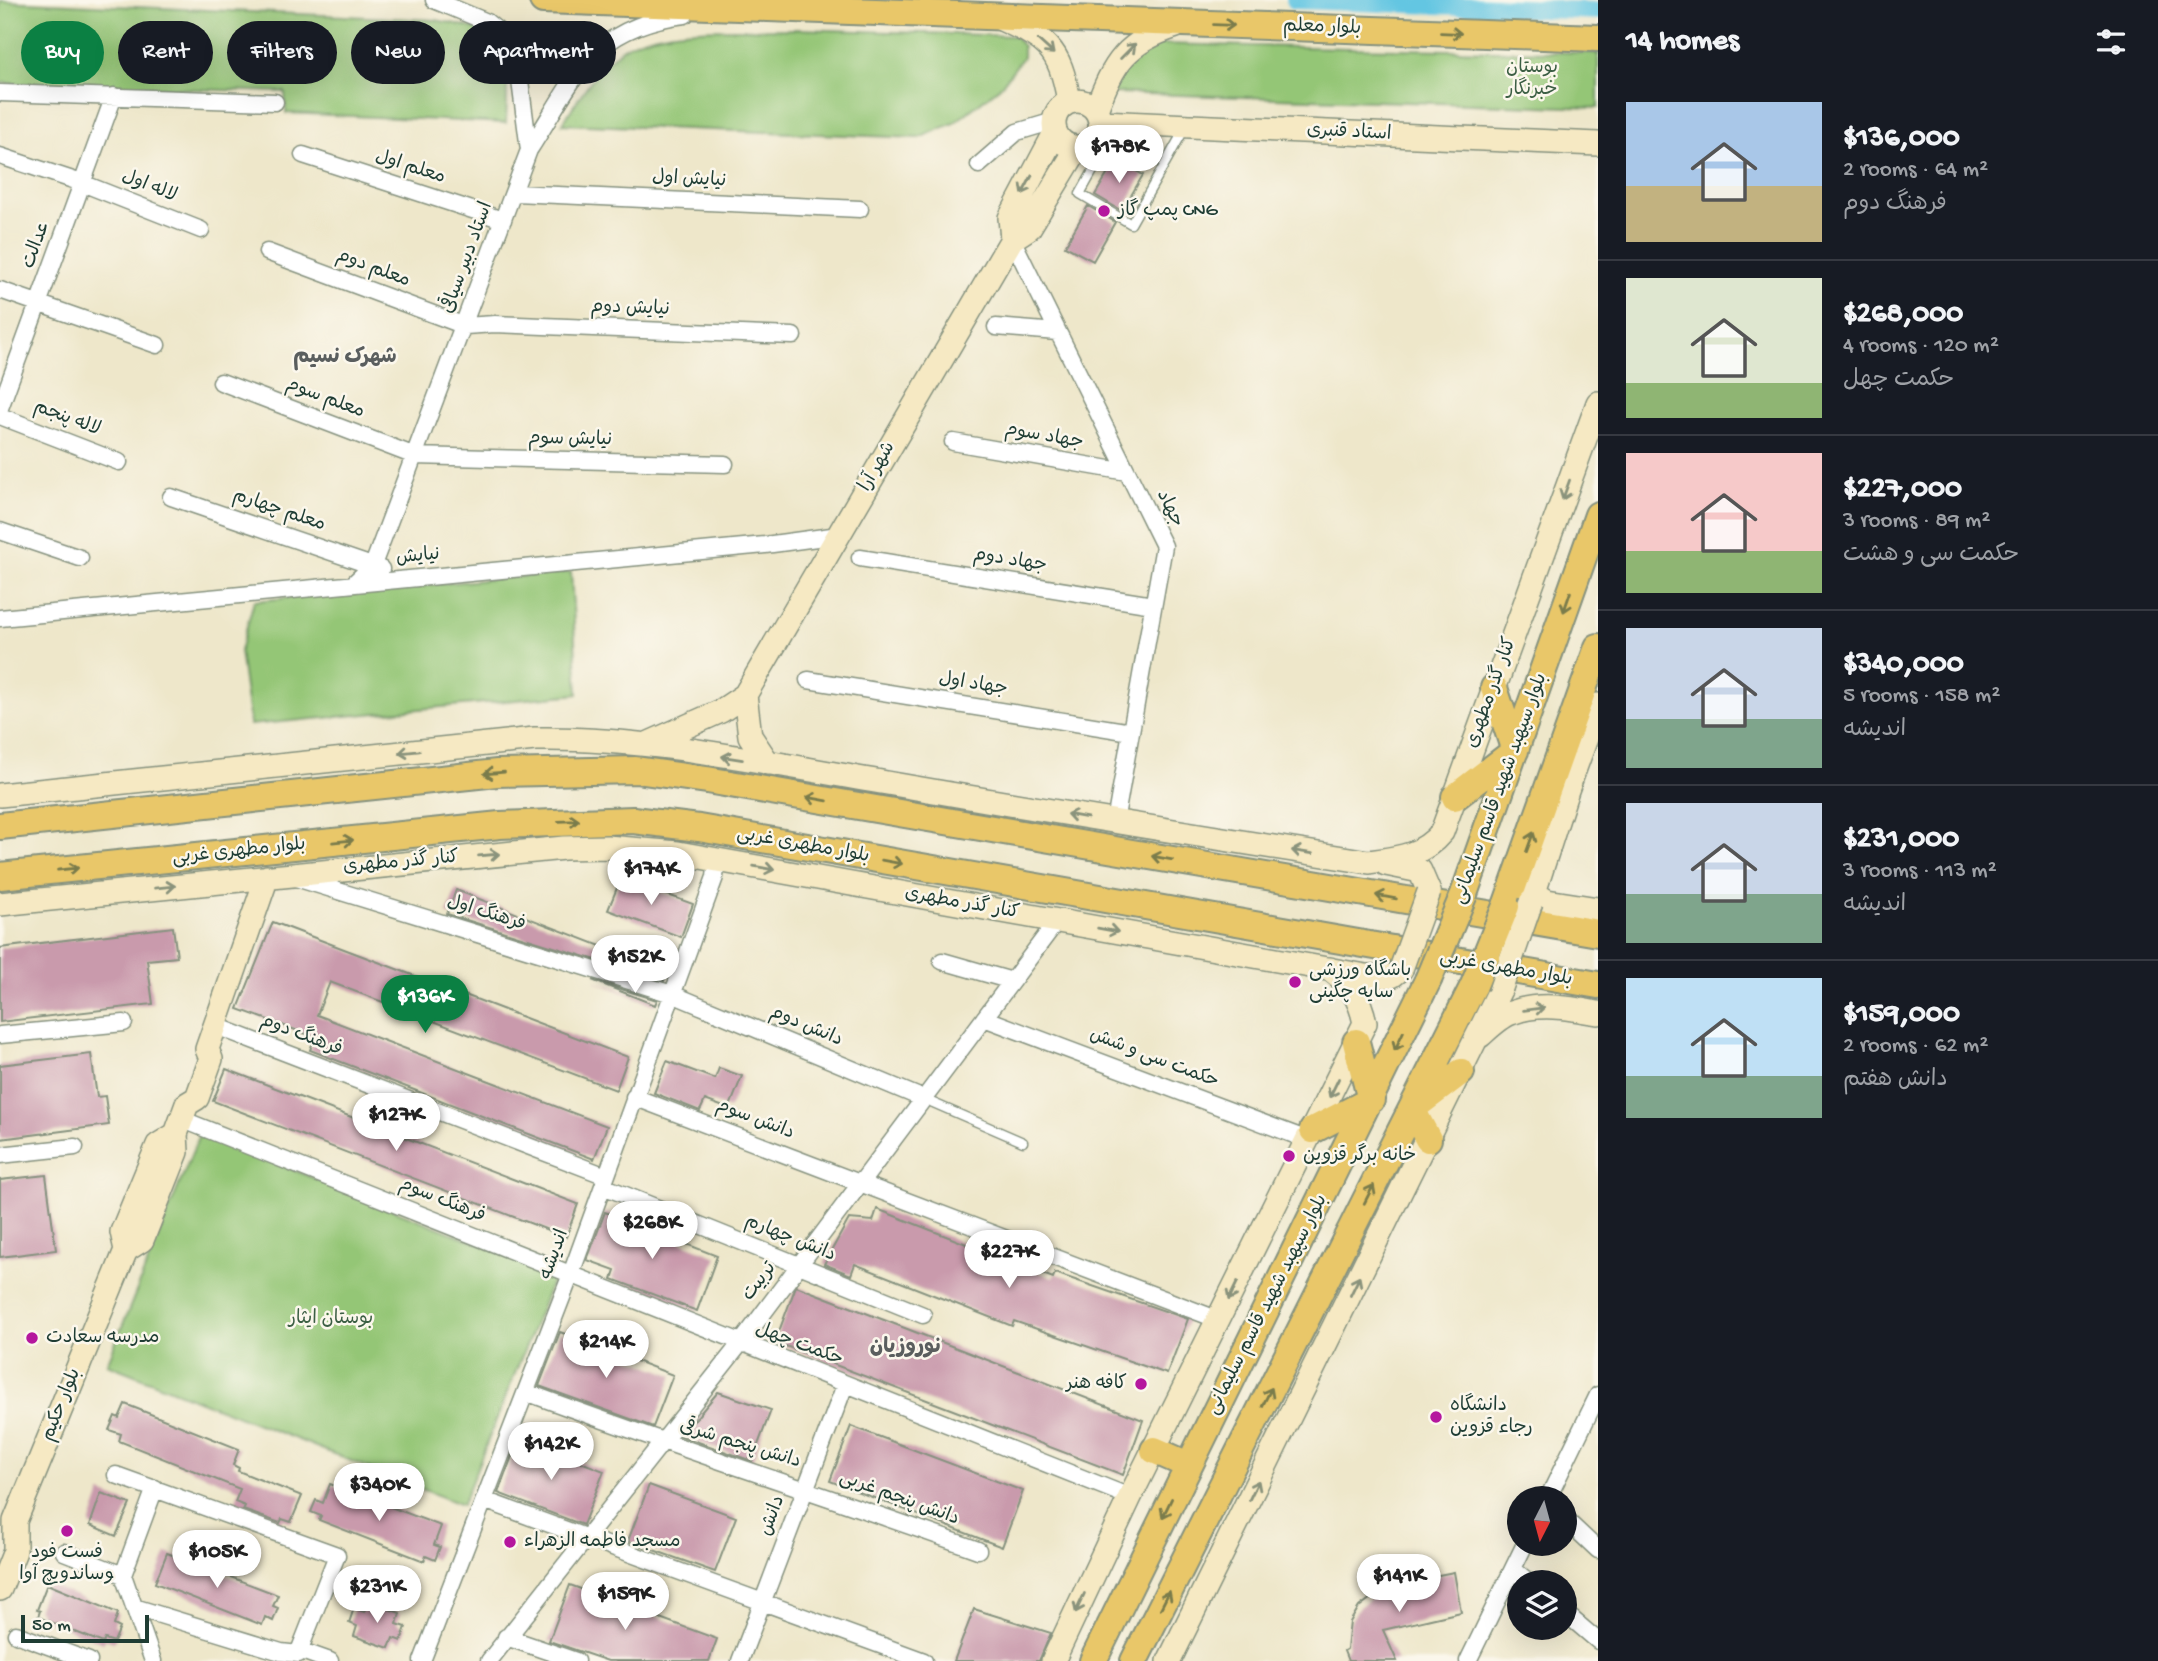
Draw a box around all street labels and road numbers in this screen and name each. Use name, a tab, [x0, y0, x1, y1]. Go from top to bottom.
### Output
street label: بلوار معلم	[1282, 15, 1362, 41]
street label: استاد قنبری	[1306, 119, 1392, 147]
street label: معلم اول	[372, 146, 448, 190]
street label: لاله اول	[118, 166, 180, 208]
street label: نیایش اول	[651, 167, 727, 193]
street label: استاد دبیر سیاقی	[433, 198, 499, 317]
street label: عدالت	[18, 218, 56, 272]
street label: معلم دوم	[333, 244, 413, 294]
street label: نیایش دوم	[590, 296, 670, 322]
street label: معلم سوم	[282, 374, 368, 424]
street label: لاله پنجم	[30, 396, 104, 442]
street label: جهاد سوم	[1003, 419, 1085, 455]
street label: نیایش سوم	[528, 428, 612, 452]
street label: شهر آرا	[853, 437, 901, 496]
street label: معلم چهارم	[230, 484, 328, 538]
street label: جهاد	[1150, 487, 1188, 531]
street label: نيايش	[395, 544, 441, 570]
street label: جهاد دوم	[972, 544, 1048, 578]
street label: کنار گذر مطهری	[1459, 634, 1523, 751]
street label: جهاد اول	[937, 668, 1009, 702]
street label: بلوار سپهبد شهید قاسم سلیمانی	[1448, 670, 1554, 908]
street label: بلوار مطهری غربی	[735, 823, 871, 869]
street label: بلوار مطهری غربی	[171, 834, 307, 870]
street label: کنار گذر مطهری	[342, 844, 460, 880]
street label: کنار گذر مطهری	[903, 881, 1021, 925]
street label: فرهنگ اول	[444, 889, 529, 937]
street label: بلوار مطهری غربی	[1438, 946, 1574, 992]
street label: دانش دوم	[766, 1001, 846, 1053]
street label: فرهنگ دوم	[257, 1008, 346, 1062]
street label: حکمت سی و شش	[1086, 1024, 1222, 1094]
street label: دانش سوم	[713, 1095, 797, 1145]
street label: فرهنگ سوم	[395, 1171, 489, 1229]
street label: بلوار سپهبد شهید قاسم سلیمانی	[1202, 1191, 1334, 1419]
street label: دانش چهارم	[741, 1210, 839, 1268]
street label: اندیشه	[535, 1227, 575, 1283]
street label: تربیت	[738, 1257, 782, 1306]
street label: حکمت چهل	[752, 1318, 846, 1372]
street label: بلوار حکیم	[37, 1365, 87, 1445]
street label: دانش پنجم شرقی	[676, 1412, 805, 1474]
street label: دانش پنجم غربی	[836, 1467, 962, 1531]
street label: دانش	[755, 1493, 791, 1539]

